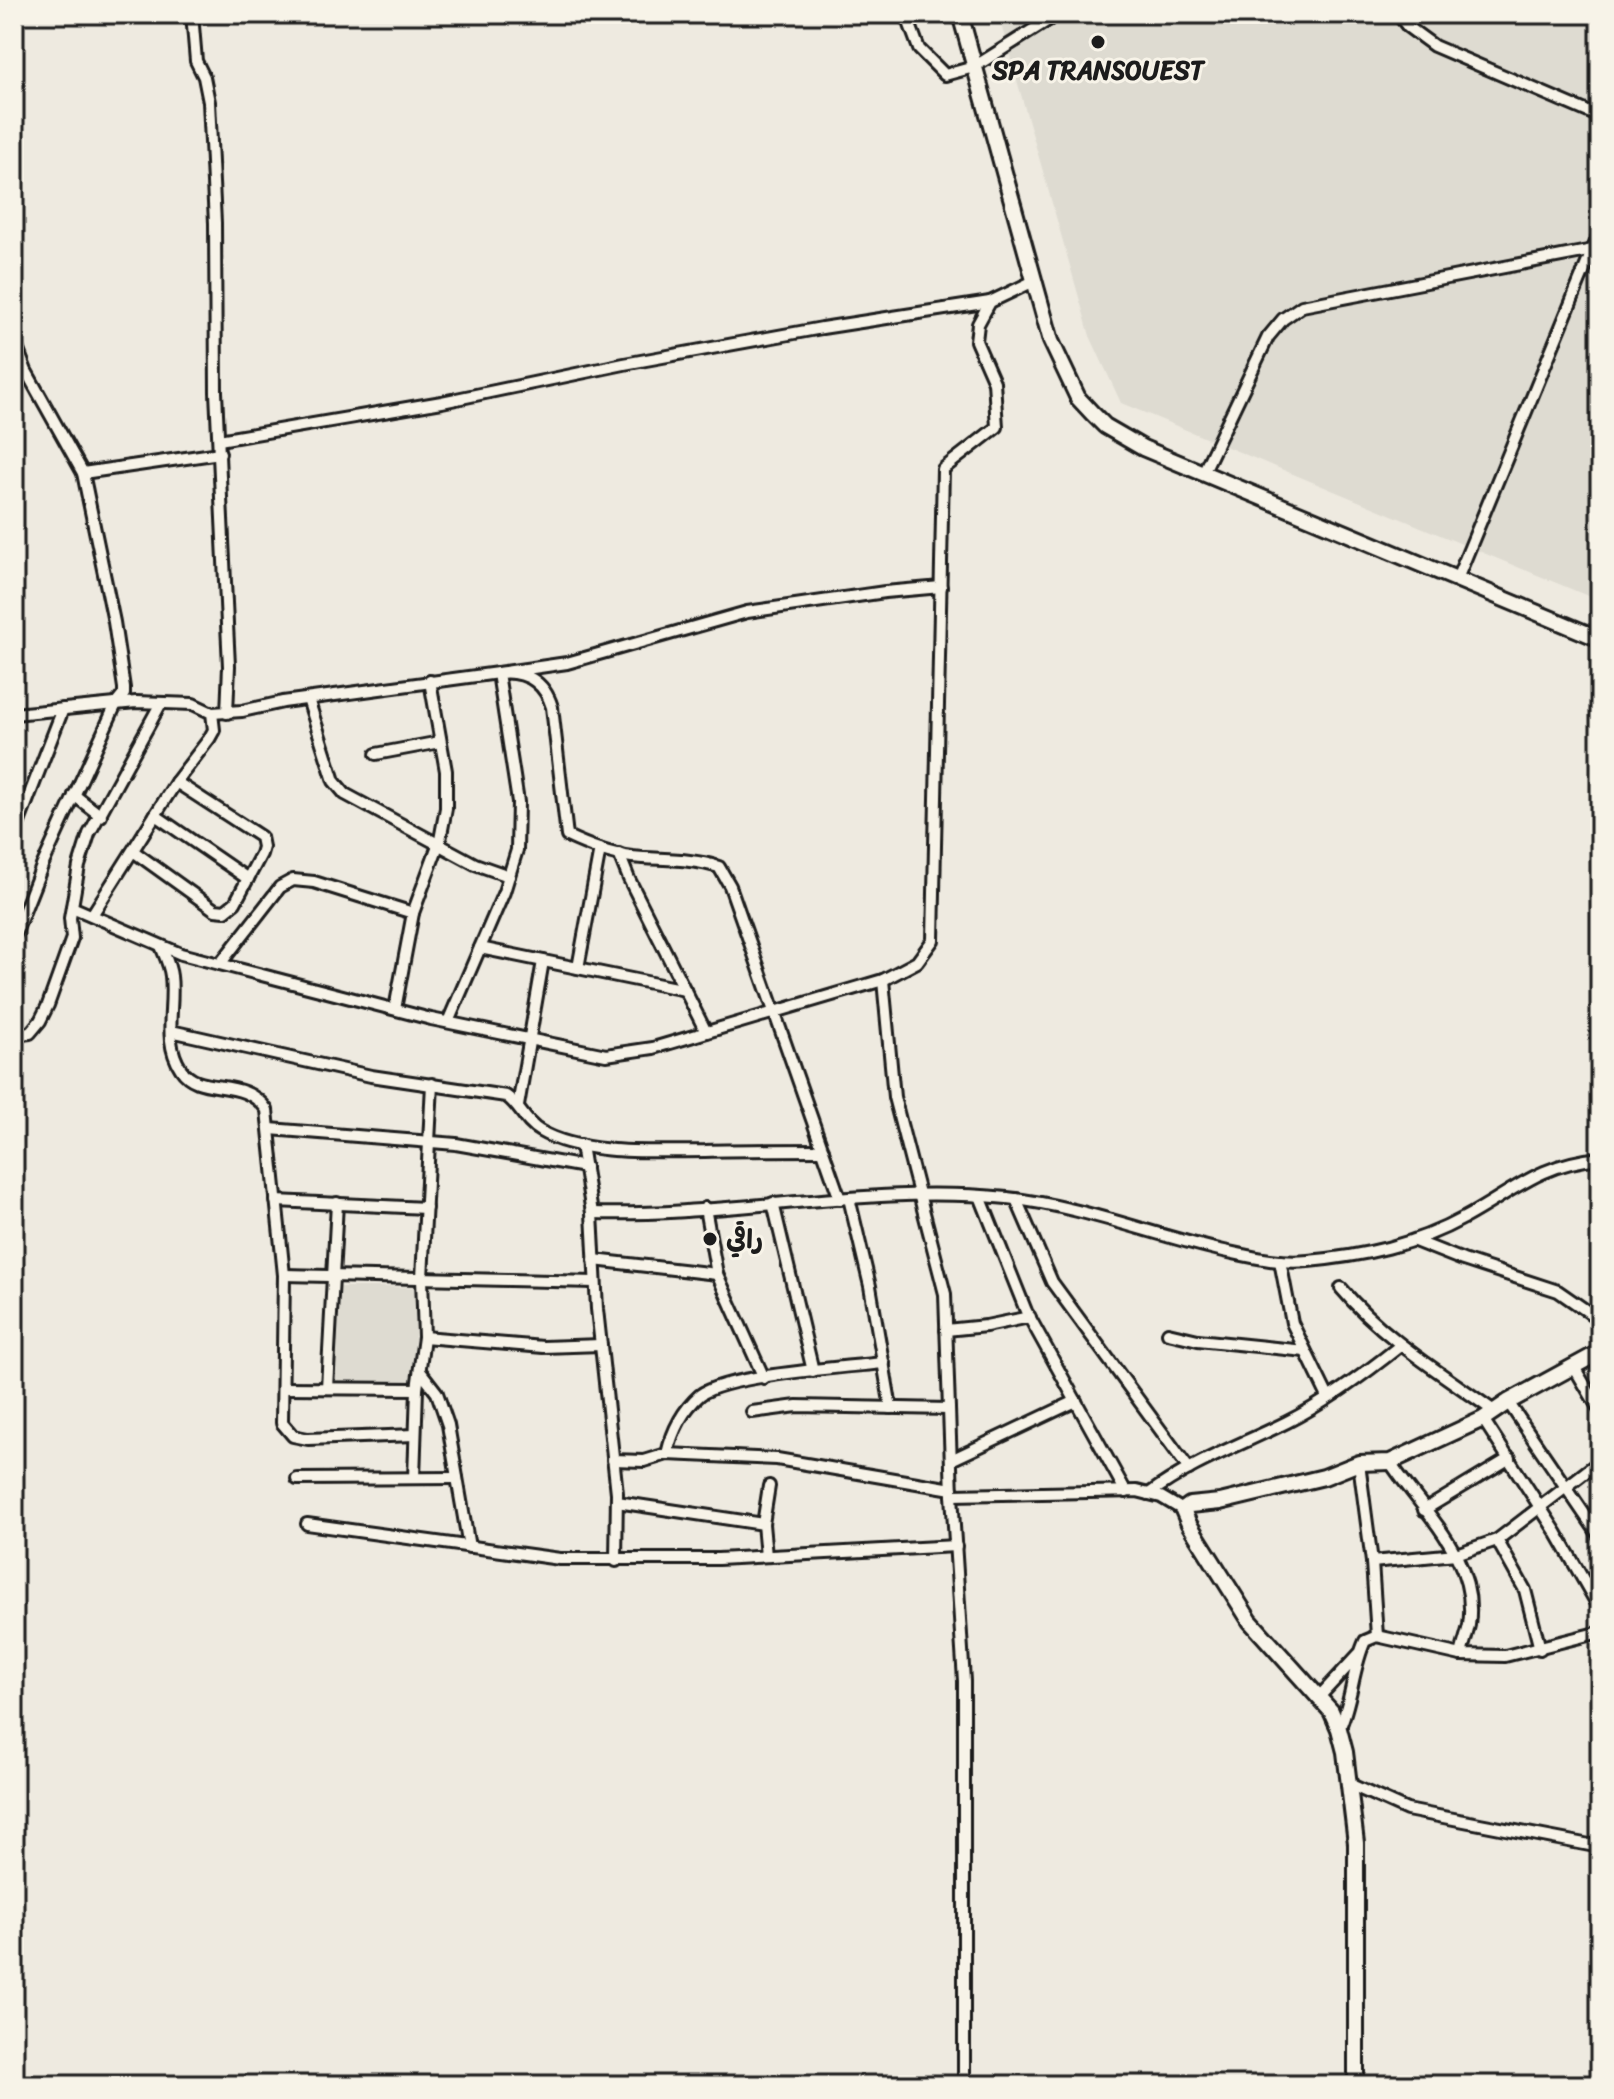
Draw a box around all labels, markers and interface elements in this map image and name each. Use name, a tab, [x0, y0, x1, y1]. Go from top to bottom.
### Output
marker: SPA TRANSOUEST	[1089, 33, 1107, 51]
place label: SPA TRANSOUEST	[991, 47, 1206, 93]
place label: راقي	[726, 1216, 763, 1262]
marker: راقي	[701, 1230, 719, 1248]

